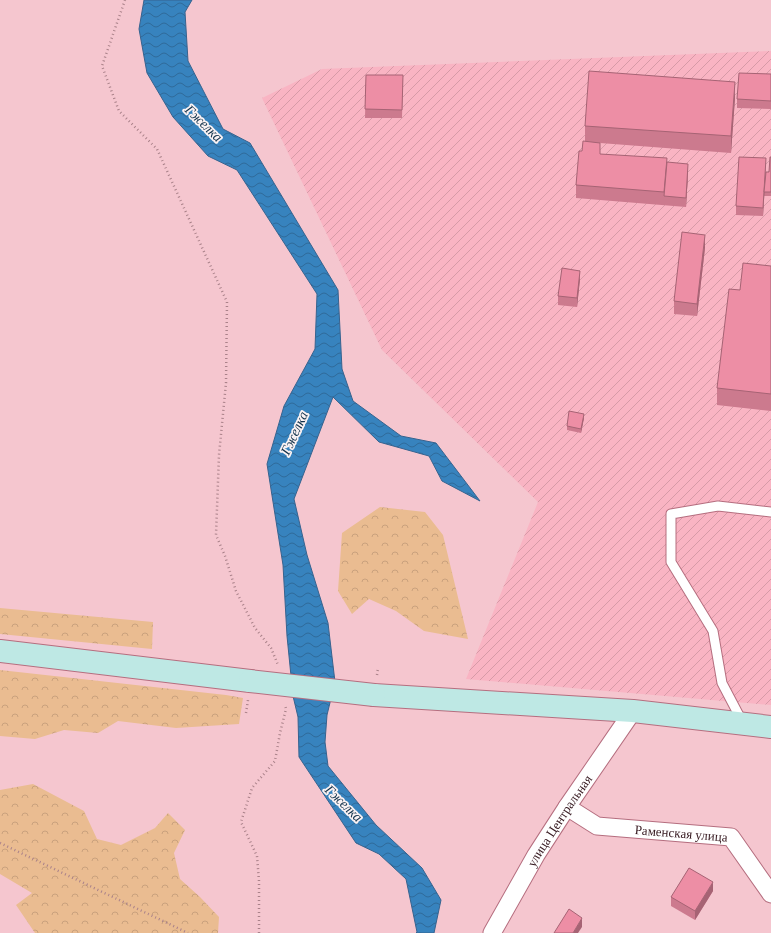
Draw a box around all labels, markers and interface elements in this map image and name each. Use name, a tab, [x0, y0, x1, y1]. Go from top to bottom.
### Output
water label: Гжелка	[181, 101, 225, 145]
water label: Гжелка	[278, 409, 311, 458]
street label: улица Центральная	[524, 772, 595, 869]
water label: Гжелка	[321, 781, 365, 825]
street label: Раменская улица	[634, 822, 728, 845]

